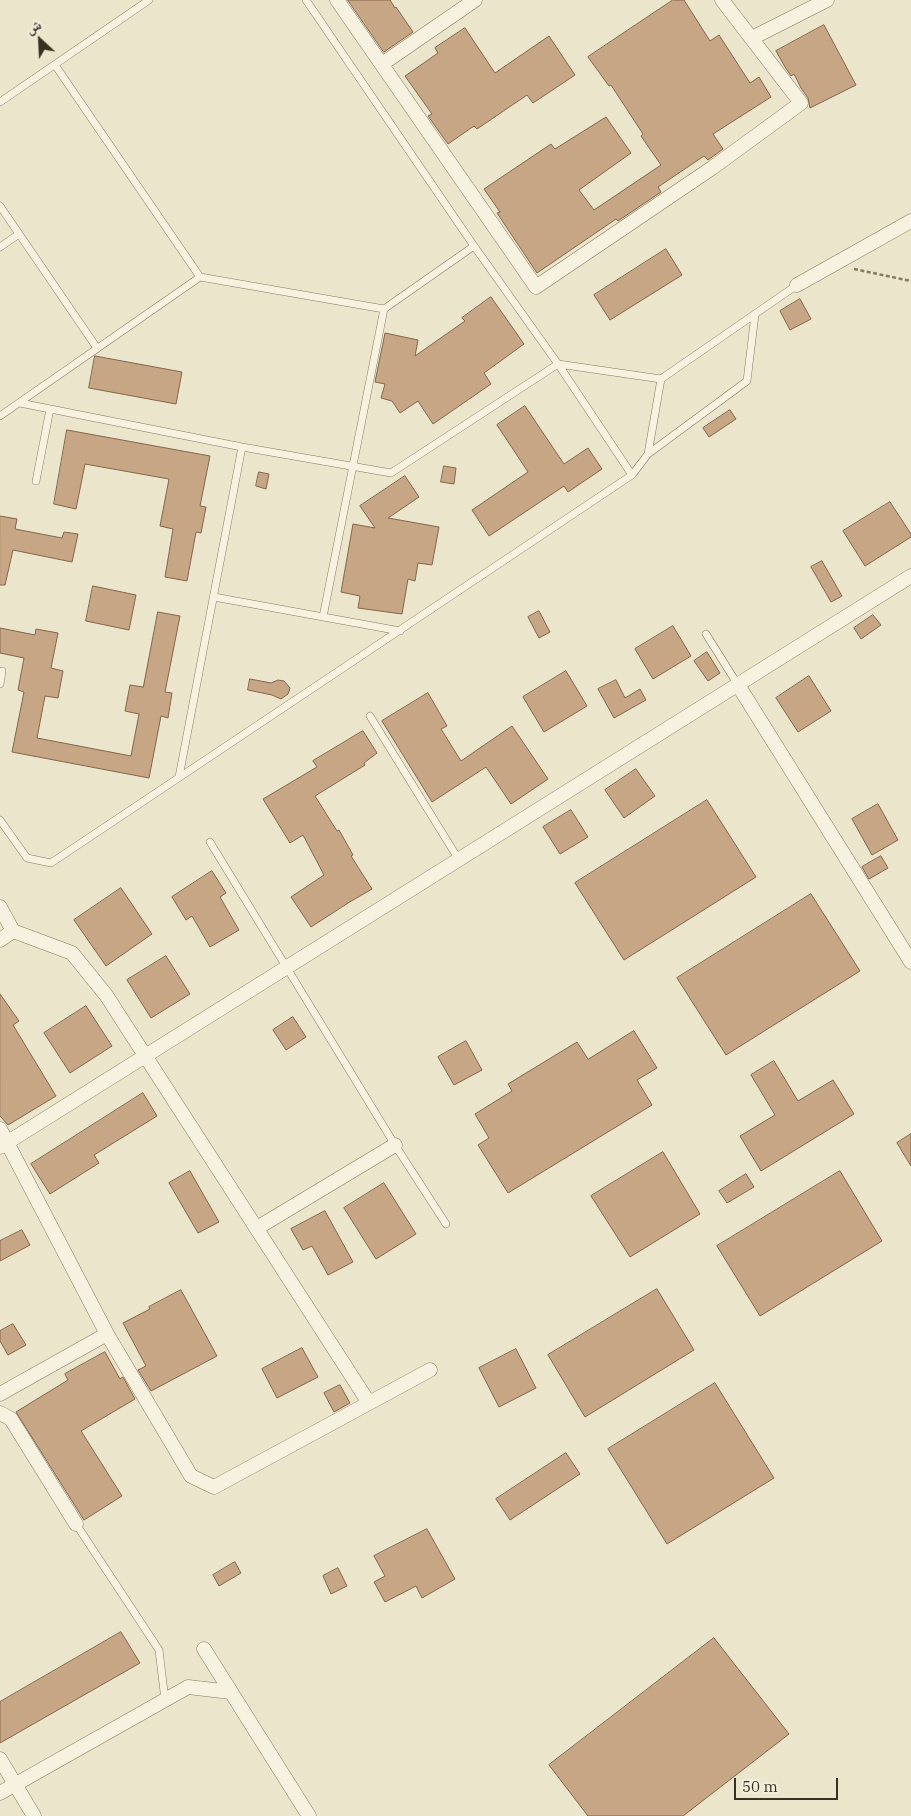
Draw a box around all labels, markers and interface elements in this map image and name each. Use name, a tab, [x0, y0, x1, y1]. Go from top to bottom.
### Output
north arrow	[15, 15, 65, 65]
text: ش	[23, 15, 44, 38]
scale bar	[736, 1768, 840, 1800]
text: 50 m	[742, 1777, 778, 1796]

